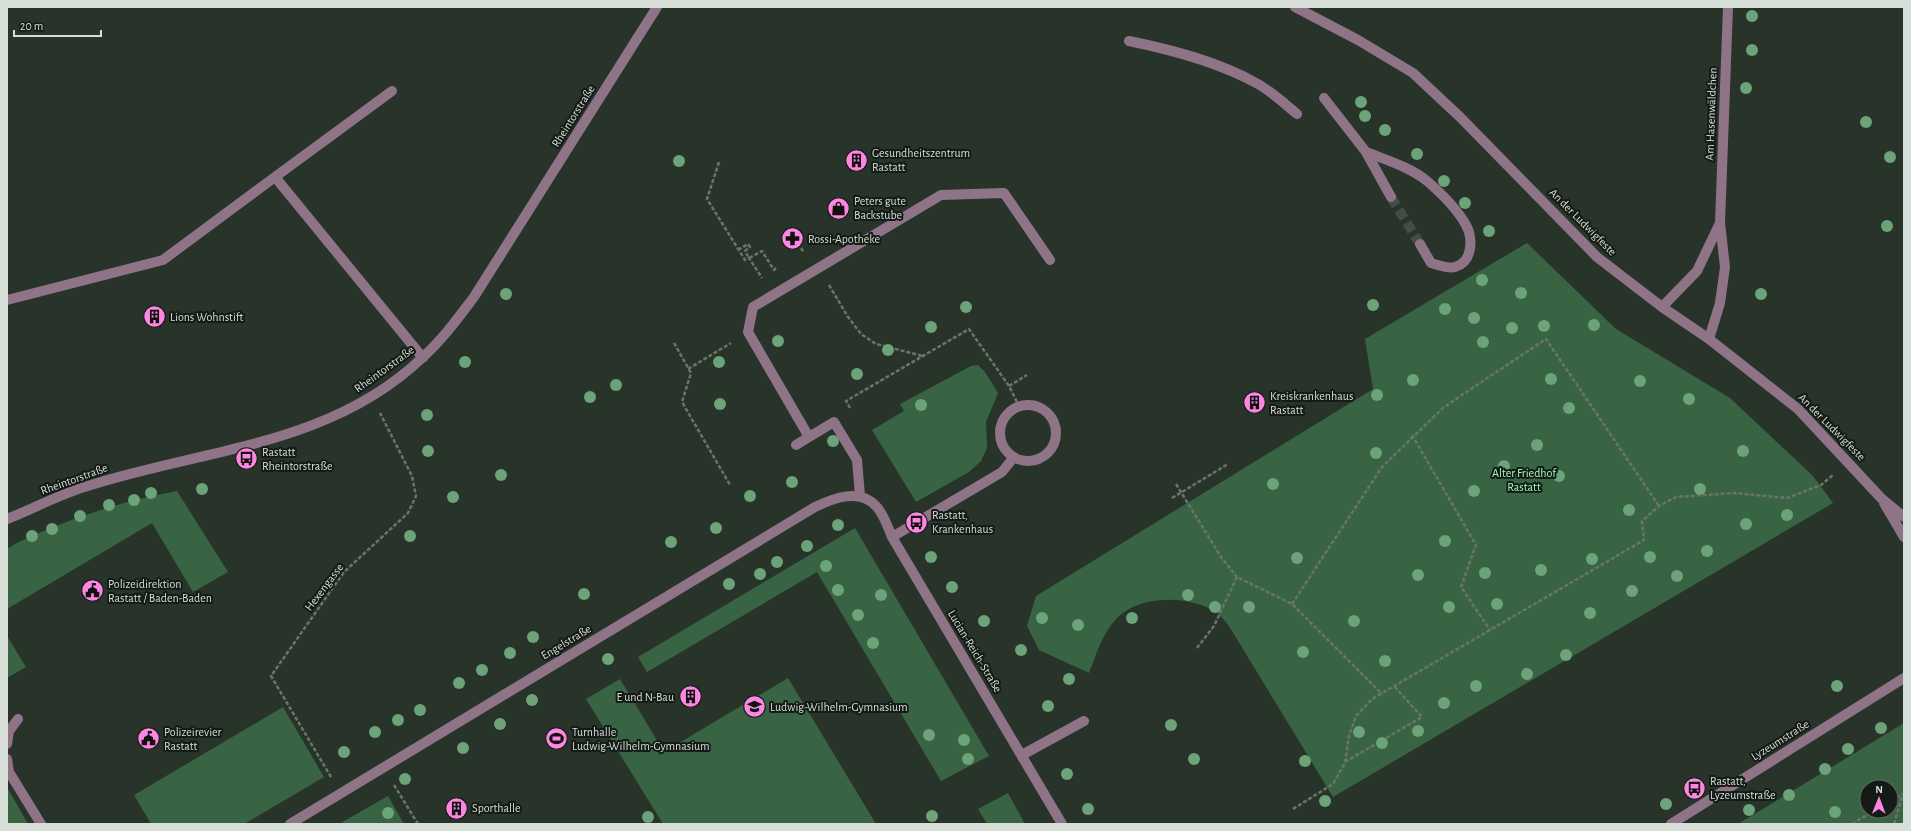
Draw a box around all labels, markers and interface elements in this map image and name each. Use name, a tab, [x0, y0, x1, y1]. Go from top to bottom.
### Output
scale bar	[14, 12, 101, 38]
text: 20 m	[20, 20, 43, 32]
street label: Am Hasenwäldchen	[1703, 67, 1719, 161]
street label: Rheintorstraße	[549, 83, 597, 149]
building icon: Gesundheitszentrum Rastatt	[844, 147, 870, 173]
place label: Gesundheitszentrum Rastatt	[872, 147, 970, 173]
street label: An der Ludwigfeste	[1547, 186, 1619, 258]
shop icon: Peters gute Backstube	[826, 195, 852, 221]
place label: Peters gute Backstube	[854, 195, 906, 221]
pharmacy icon: Rossi-Apotheke	[780, 226, 806, 252]
place label: Rossi-Apotheke	[808, 233, 880, 245]
building icon: Lions Wohnstift	[142, 304, 168, 330]
place label: Lions Wohnstift	[170, 311, 244, 323]
street label: Rheintorstraße	[352, 343, 416, 395]
building icon: Kreiskrankenhaus Rastatt	[1241, 390, 1267, 416]
place label: Kreiskrankenhaus Rastatt	[1270, 390, 1353, 416]
street label: An der Ludwigfeste	[1796, 391, 1868, 463]
bus stop icon: Rastatt Rheintorstraße	[234, 446, 260, 472]
place label: Rastatt Rheintorstraße	[262, 446, 332, 472]
street label: Rheintorstraße	[39, 461, 109, 497]
park label: Alter Friedhof Rastatt	[1492, 467, 1557, 493]
bus stop icon: Rastatt, Krankenhaus	[904, 509, 930, 535]
place label: Rastatt, Krankenhaus	[932, 509, 993, 535]
street label: Hexengasse	[302, 561, 346, 613]
public building icon: Polizeidirektion Rastatt / Baden-Baden	[80, 578, 106, 604]
place label: Polizeidirektion Rastatt / Baden-Baden	[108, 578, 212, 604]
street label: Lucian-Reich-Straße	[946, 608, 1004, 694]
street label: Engelstraße	[539, 622, 593, 662]
building icon: E und N-Bau	[677, 684, 703, 710]
place label: E und N-Bau	[617, 691, 674, 703]
school or university icon: Ludwig-Wilhelm-Gymnasium	[741, 694, 767, 720]
place label: Ludwig-Wilhelm-Gymnasium	[770, 701, 908, 714]
street label: Lyzeumstraße	[1749, 718, 1811, 763]
public building icon: Polizeirevier Rastatt	[136, 726, 162, 752]
place label: Polizeirevier Rastatt	[164, 726, 222, 752]
sports icon: Turnhalle Ludwig-Wilhelm-Gymnasium	[544, 726, 570, 752]
place label: Turnhalle Ludwig-Wilhelm-Gymnasium	[572, 726, 710, 753]
bus stop icon: Rastatt, Lyzeumstraße	[1681, 775, 1707, 801]
place label: Rastatt, Lyzeumstraße	[1710, 775, 1776, 802]
north arrow	[1859, 779, 1899, 819]
text: N	[1875, 784, 1883, 795]
building icon: Sporthalle	[443, 795, 469, 821]
place label: Sporthalle	[472, 802, 521, 814]

